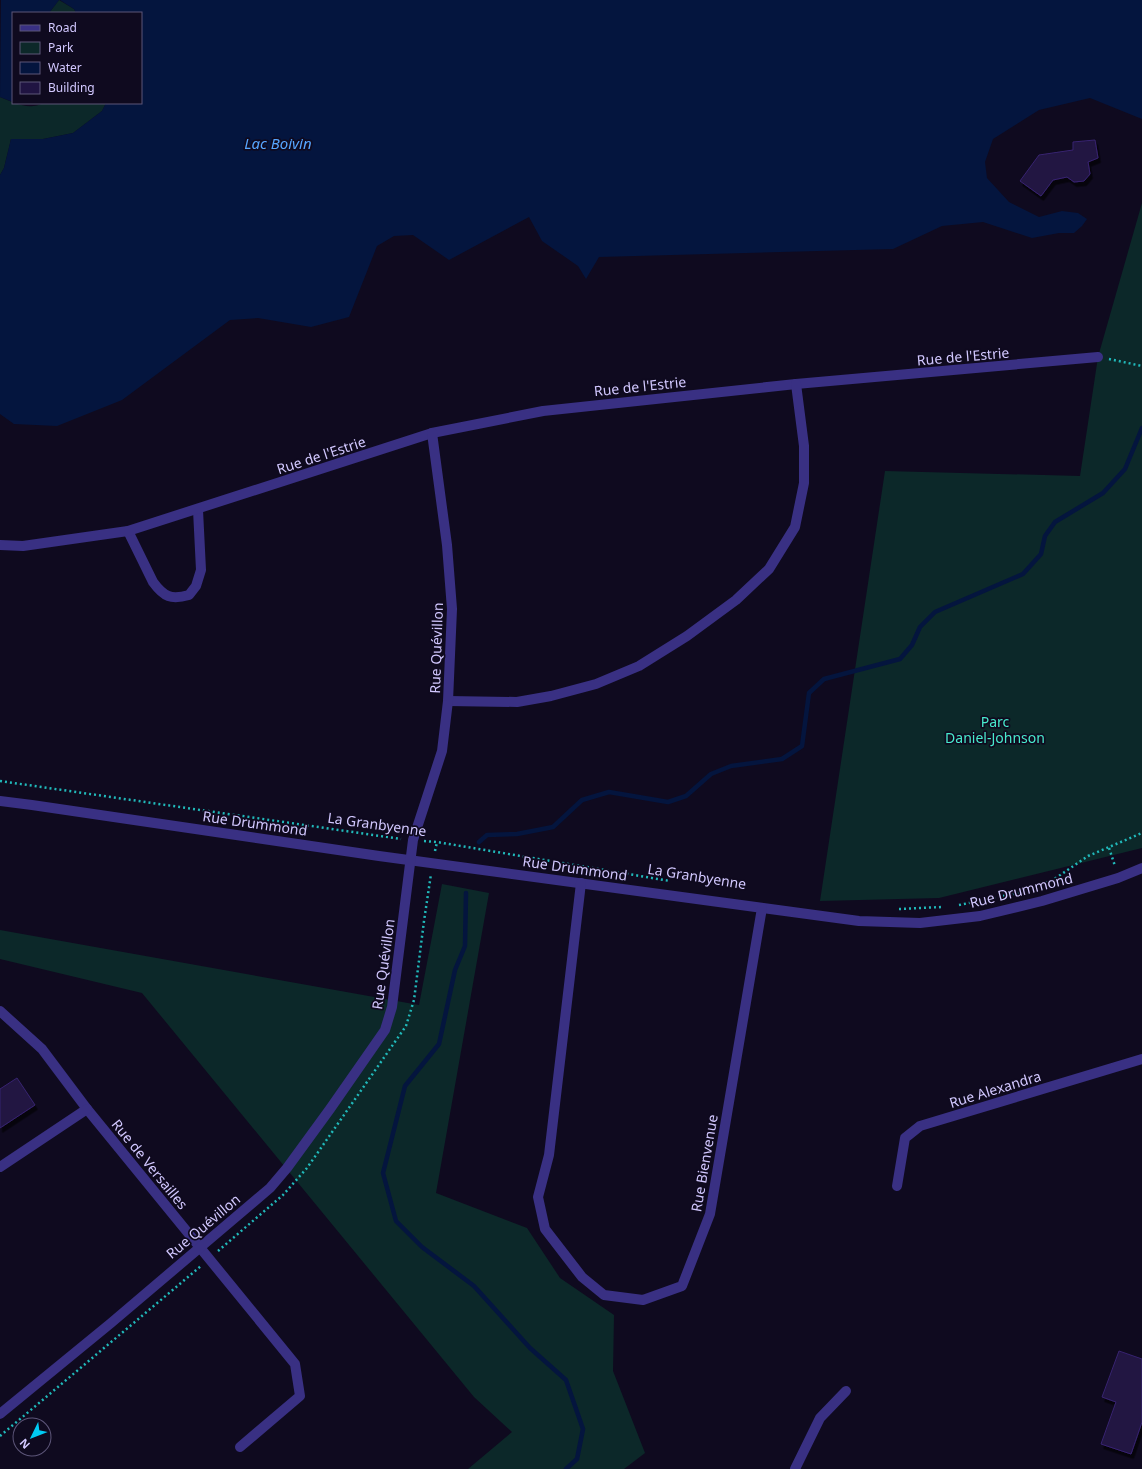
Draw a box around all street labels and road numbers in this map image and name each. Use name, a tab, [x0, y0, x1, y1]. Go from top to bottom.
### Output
street label: Rue de l'Estrie	[916, 342, 1010, 370]
street label: Rue de l'Estrie	[593, 372, 687, 400]
street label: Rue de l'Estrie	[274, 432, 368, 478]
street label: Rue Quévillon	[425, 602, 447, 694]
street label: Rue Drummond	[201, 806, 309, 840]
street label: La Granbyenne	[326, 808, 428, 840]
street label: Rue Drummond	[521, 851, 629, 885]
street label: La Granbyenne	[646, 859, 748, 893]
street label: Rue Drummond	[968, 868, 1074, 912]
street label: Rue Quévillon	[367, 918, 399, 1010]
street label: Rue Alexandra	[947, 1066, 1043, 1112]
street label: Rue Bienvenue	[686, 1113, 722, 1213]
street label: Rue de Versailles	[108, 1115, 192, 1213]
street label: Rue Quévillon	[162, 1189, 244, 1263]

